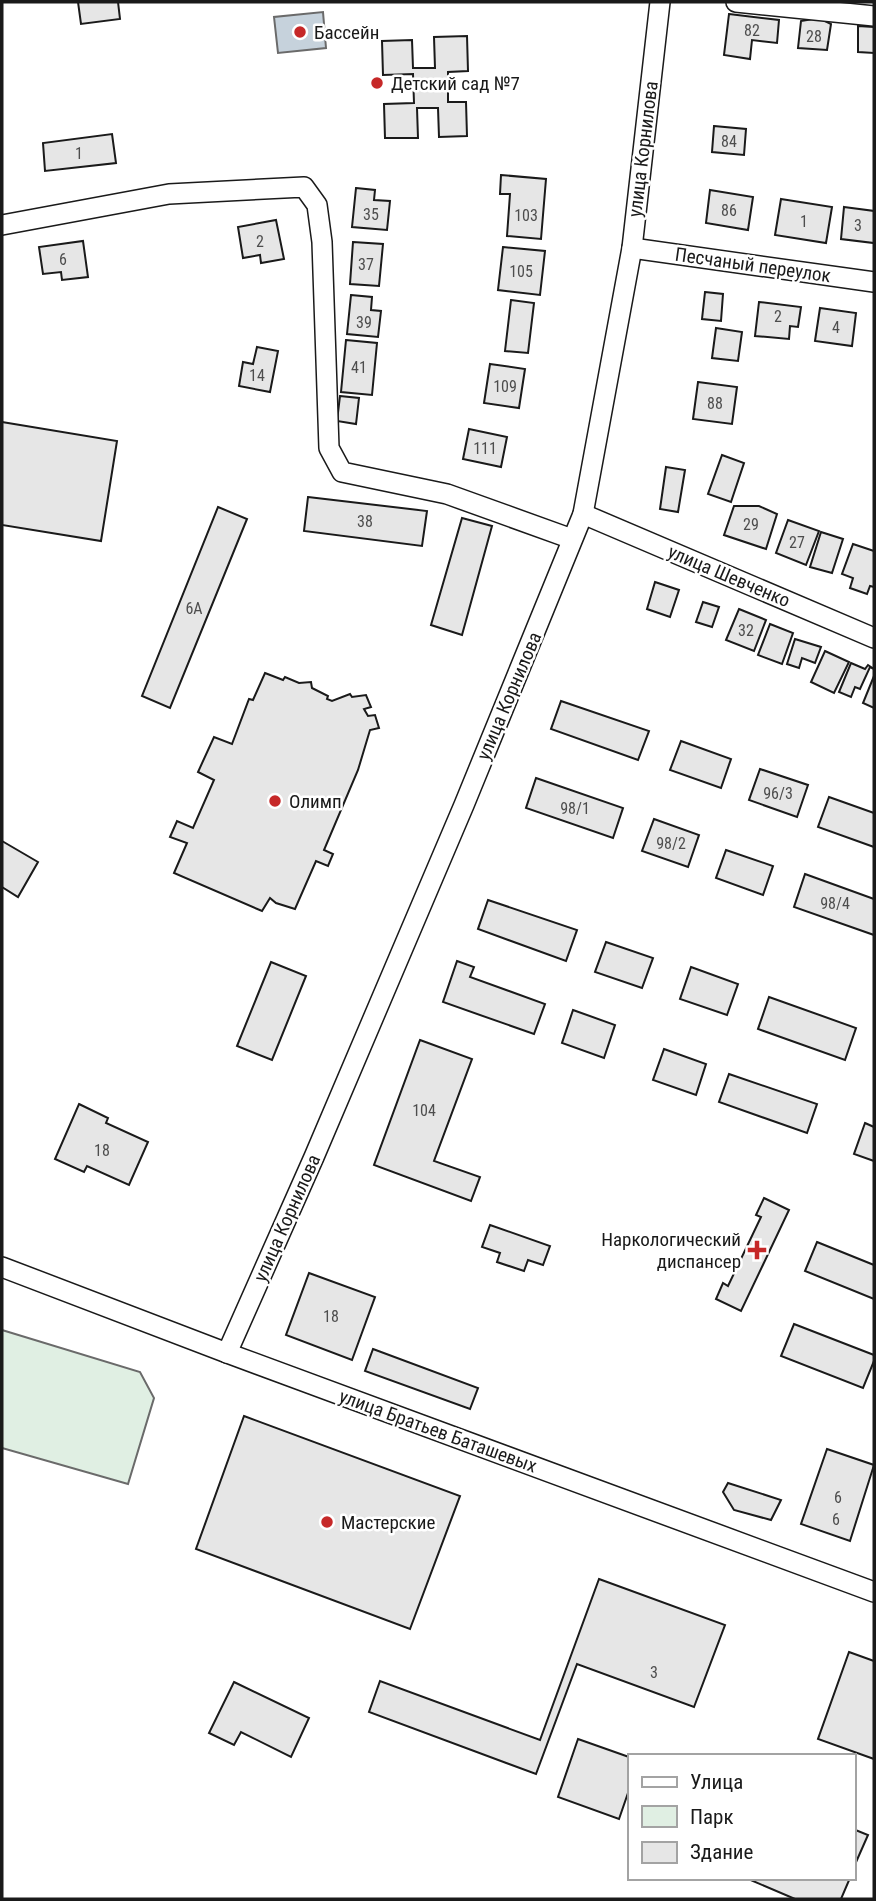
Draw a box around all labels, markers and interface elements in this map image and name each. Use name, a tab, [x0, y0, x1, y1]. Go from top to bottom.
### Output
place label: Бассейн	[314, 21, 379, 44]
house number: 82	[744, 21, 760, 40]
marker: Бассейн	[292, 24, 308, 40]
house number: 28	[806, 27, 822, 46]
place label: Детский сад №7	[391, 72, 520, 95]
marker: Детский сад №7	[369, 75, 385, 91]
street label: улица Корнилова	[623, 80, 663, 218]
house number: 84	[721, 132, 737, 151]
house number: 1	[75, 144, 83, 163]
house number: 86	[721, 201, 737, 220]
house number: 35	[363, 205, 379, 224]
house number: 103	[514, 206, 538, 225]
house number: 1	[800, 212, 808, 231]
house number: 3	[854, 216, 862, 235]
house number: 2	[256, 232, 264, 251]
street label: Песчаный переулок	[674, 243, 832, 287]
house number: 6	[59, 250, 67, 269]
house number: 37	[358, 255, 374, 274]
house number: 105	[509, 262, 533, 281]
house number: 2	[774, 307, 782, 326]
house number: 39	[356, 313, 372, 332]
house number: 4	[832, 318, 840, 337]
house number: 41	[351, 358, 367, 377]
house number: 14	[249, 366, 265, 385]
house number: 109	[493, 377, 517, 396]
house number: 88	[707, 394, 723, 413]
house number: 111	[473, 439, 497, 458]
house number: 38	[357, 512, 373, 531]
house number: 29	[743, 515, 759, 534]
house number: 27	[789, 533, 805, 552]
street label: улица Шевченко	[664, 540, 794, 612]
house number: 6А	[185, 599, 203, 618]
house number: 32	[738, 621, 754, 640]
street label: улица Корнилова	[472, 629, 546, 763]
house number: 96/3	[763, 784, 793, 803]
place label: Олимп	[289, 790, 342, 813]
marker: Олимп	[267, 793, 283, 809]
house number: 98/1	[560, 799, 590, 818]
house number: 98/2	[656, 834, 686, 853]
house number: 98/4	[820, 894, 850, 913]
house number: 104	[412, 1101, 436, 1120]
house number: 18	[94, 1141, 110, 1160]
street label: улица Корнилова	[249, 1151, 325, 1285]
place label: Наркологический диспансер	[601, 1228, 741, 1273]
marker: Наркологический диспансер	[747, 1240, 767, 1260]
house number: 18	[323, 1307, 339, 1326]
street label: улица Братьев Баташевых	[336, 1385, 540, 1477]
house number: 6	[834, 1488, 842, 1507]
house number: 6	[832, 1510, 840, 1529]
place label: Мастерские	[341, 1511, 435, 1534]
marker: Мастерские	[319, 1514, 335, 1530]
house number: 3	[650, 1663, 658, 1682]
legend	[628, 1754, 855, 1880]
text: Улица	[690, 1770, 743, 1794]
text: Парк	[690, 1805, 734, 1829]
text: Здание	[690, 1840, 754, 1864]

